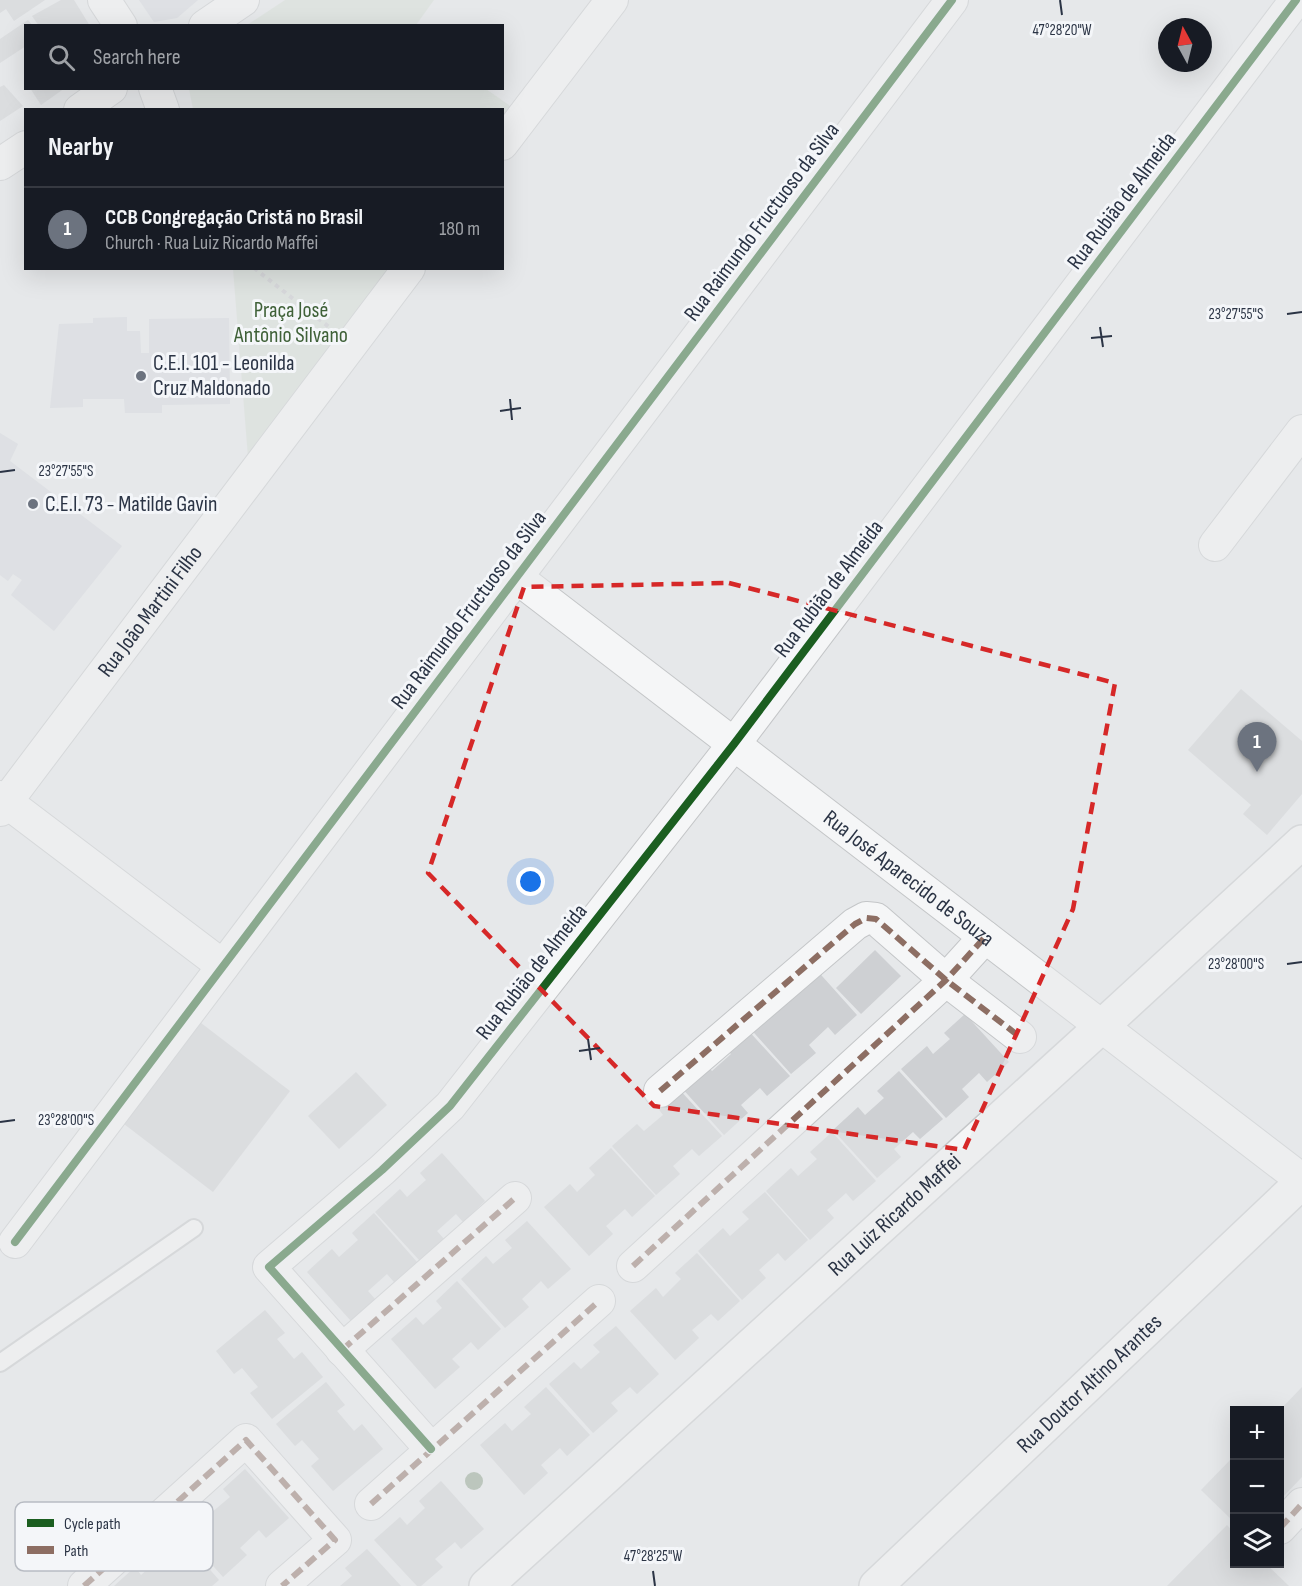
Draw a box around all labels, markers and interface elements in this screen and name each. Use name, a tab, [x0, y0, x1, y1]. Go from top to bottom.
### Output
north arrow	[1158, 18, 1212, 72]
text: 47°28'20"W	[1032, 21, 1092, 40]
search box	[24, 24, 504, 90]
icon: search	[45, 41, 78, 74]
text: Search here	[93, 44, 180, 71]
street label: Rua Raimundo Fructuoso da Silva	[678, 117, 846, 327]
street label: Rua Rubião de Almeida	[1062, 127, 1182, 275]
text: Nearby	[48, 132, 114, 163]
text: CCB Congregação Cristã no Brasil	[105, 204, 363, 231]
text: 1	[64, 217, 71, 241]
text: 180 m	[439, 217, 480, 241]
text: Church · Rua Luiz Ricardo Maffei	[105, 231, 318, 255]
park label: Praça José Antônio Silvano	[233, 297, 348, 349]
text: 23°27'55"S	[1209, 305, 1263, 324]
place label: C.E.I. 101 - Leonilda Cruz Maldonado	[153, 350, 294, 402]
marker: C.E.I. 101 - Leonilda Cruz Maldonado	[134, 369, 148, 383]
text: 23°27'55"S	[39, 462, 93, 481]
place label: C.E.I. 73 - Matilde Gavin	[45, 491, 217, 518]
marker: C.E.I. 73 - Matilde Gavin	[26, 497, 40, 511]
street label: Rua Raimundo Fructuoso da Silva	[385, 505, 553, 715]
street label: Rua Rubião de Almeida	[769, 515, 889, 663]
street label: Rua João Martini Filho	[92, 540, 208, 682]
pin: 1	[1238, 722, 1276, 772]
street label: Rua José Aparecido de Souza	[818, 804, 999, 952]
your location	[516, 867, 545, 896]
street label: Rua Rubião de Almeida	[471, 899, 593, 1045]
text: 23°28'00"S	[1208, 955, 1264, 974]
text: 23°28'00"S	[38, 1111, 94, 1130]
street label: Rua Luiz Ricardo Maffei	[822, 1148, 966, 1282]
street label: Rua Doutor Altino Arantes	[1011, 1308, 1168, 1459]
map controls	[1230, 1406, 1284, 1568]
button: +	[1230, 1406, 1284, 1460]
button: −	[1230, 1460, 1284, 1514]
legend	[15, 1502, 213, 1571]
button: layers	[1230, 1514, 1284, 1568]
text: Cycle path	[64, 1515, 121, 1534]
text: Path	[64, 1542, 88, 1561]
text: 47°28'25"W	[624, 1547, 682, 1566]

